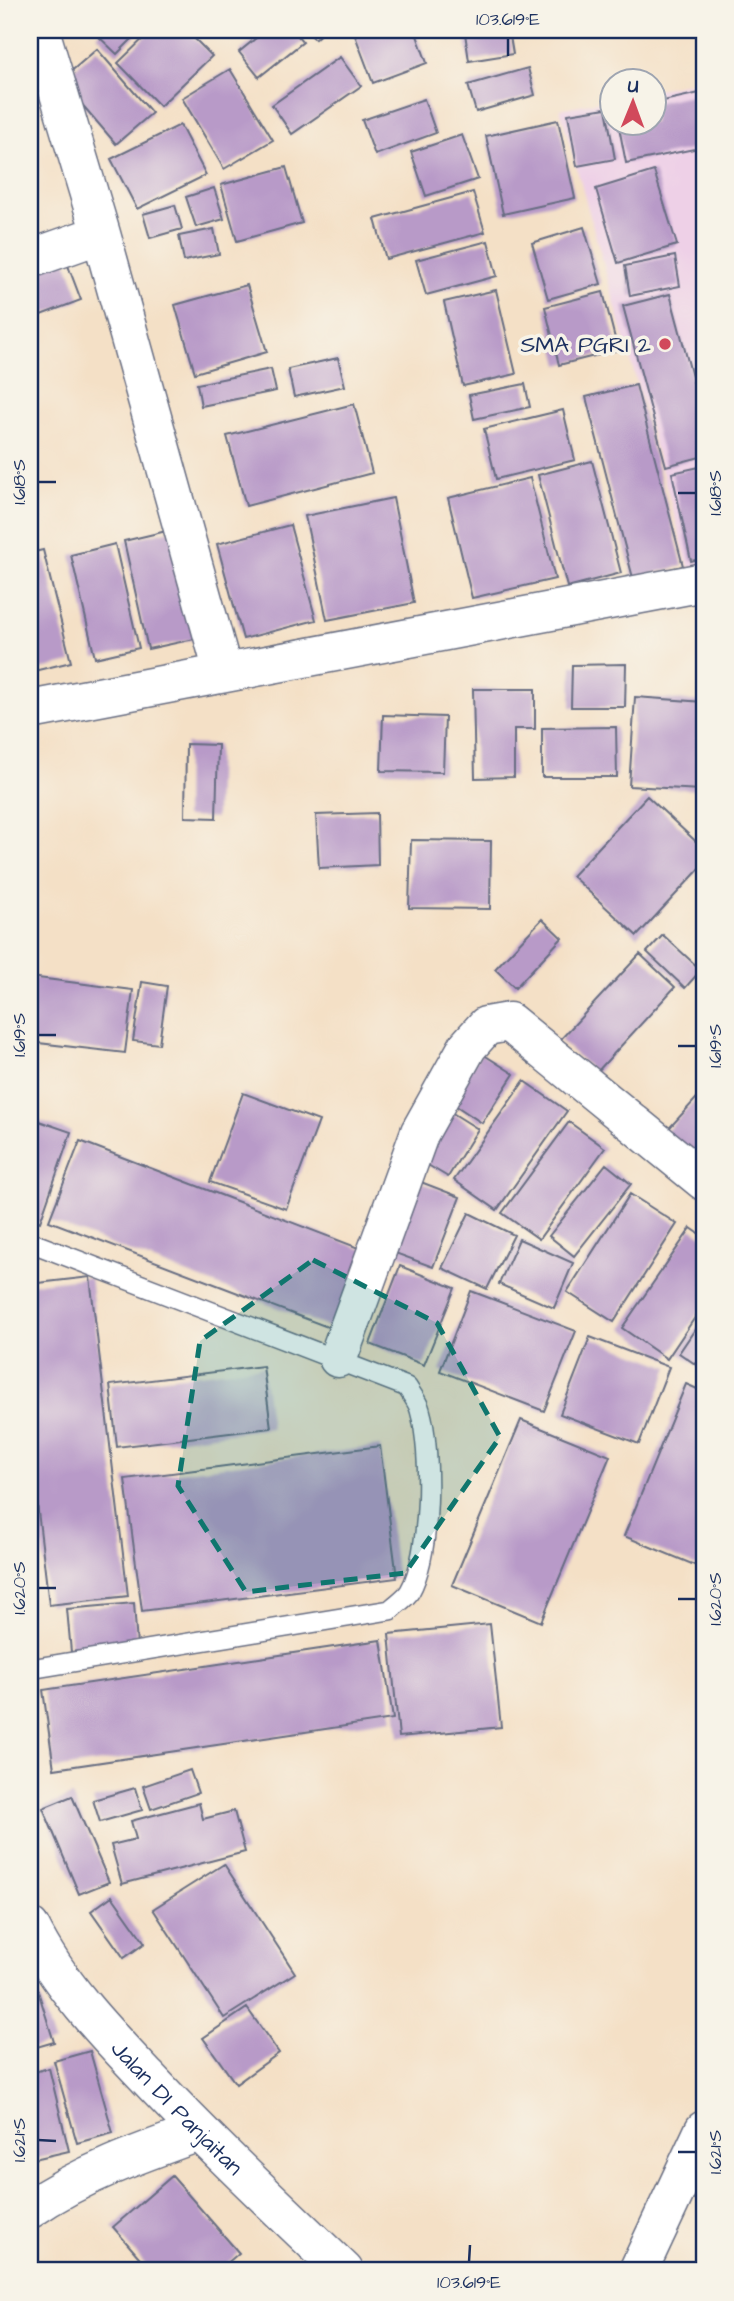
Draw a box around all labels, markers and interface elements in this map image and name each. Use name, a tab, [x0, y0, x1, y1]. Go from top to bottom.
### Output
text: 103.619°E	[476, 7, 540, 32]
north arrow	[598, 66, 668, 136]
text: U	[628, 73, 639, 100]
place label: SMA PGRI 2	[520, 329, 651, 361]
marker: SMA PGRI 2	[657, 336, 673, 352]
text: 1.618°S	[7, 459, 32, 505]
text: 1.618°S	[703, 470, 728, 516]
text: 1.619°S	[7, 1013, 32, 1057]
text: 1.619°S	[703, 1024, 728, 1068]
text: 1.620°S	[7, 1561, 32, 1615]
text: 1.620°S	[703, 1572, 728, 1626]
street label: Jalan DI Panjaitan	[103, 2034, 250, 2183]
text: 1.621°S	[7, 2118, 32, 2162]
text: 1.621°S	[703, 2130, 728, 2174]
text: 103.619°E	[437, 2270, 501, 2295]

